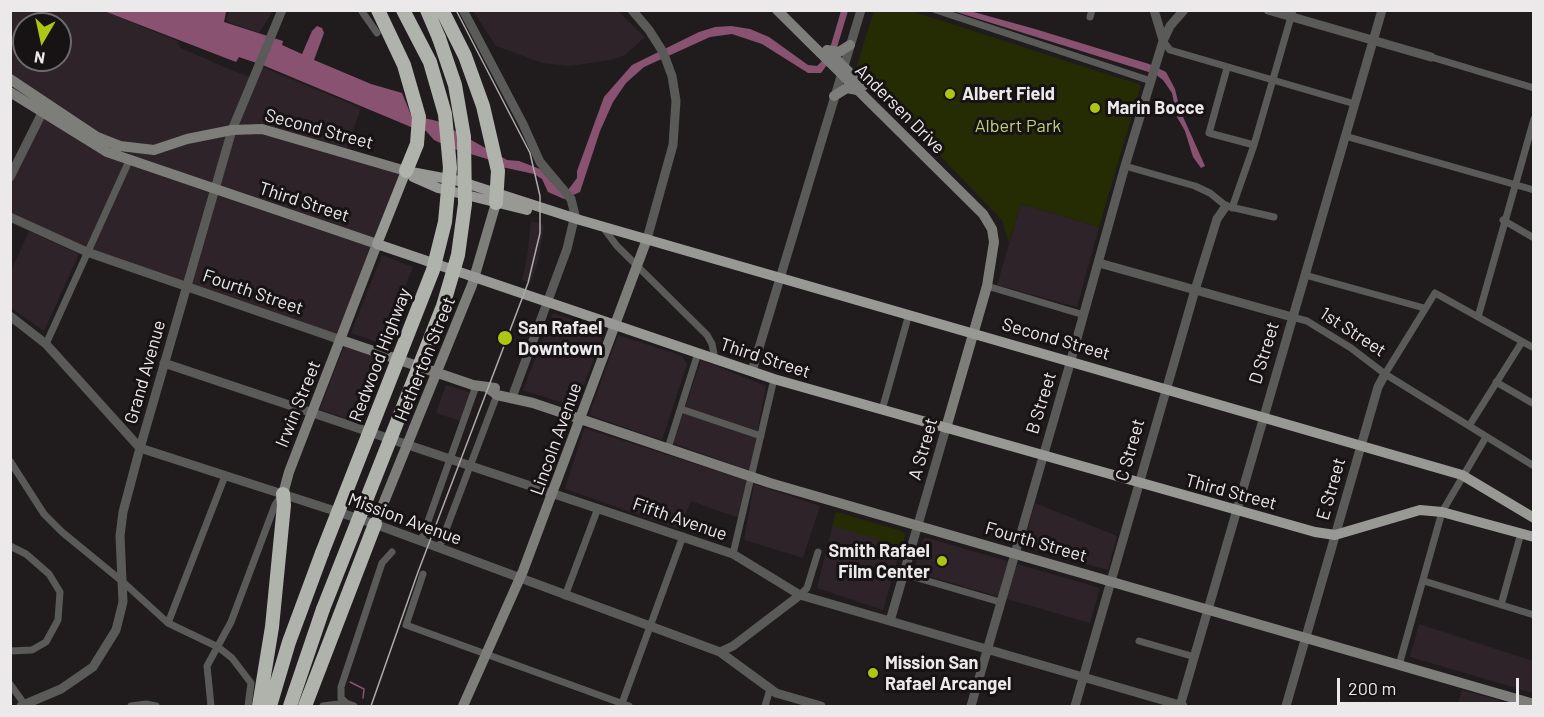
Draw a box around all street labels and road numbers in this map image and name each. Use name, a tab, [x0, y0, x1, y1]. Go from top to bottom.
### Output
street label: Andersen Drive	[851, 60, 949, 158]
street label: Second Street	[262, 104, 376, 154]
street label: Third Street	[256, 177, 352, 227]
street label: Fourth Street	[200, 265, 306, 319]
street label: Redwood Highway	[345, 285, 415, 425]
street label: Hetherton Street	[390, 294, 460, 424]
street label: 1st Street	[1316, 303, 1390, 361]
street label: Second Street	[999, 313, 1113, 365]
street label: Grand Avenue	[120, 318, 170, 426]
street label: D Street	[1244, 319, 1284, 387]
street label: Third Street	[717, 333, 813, 383]
street label: Irwin Street	[271, 357, 325, 451]
street label: B Street	[1021, 369, 1061, 437]
street label: Lincoln Avenue	[526, 380, 586, 498]
street label: A Street	[904, 415, 942, 483]
street label: C Street	[1111, 416, 1149, 484]
street label: E Street	[1312, 455, 1350, 523]
street label: Third Street	[1183, 469, 1279, 515]
street label: Mission Avenue	[345, 488, 465, 550]
street label: Fifth Avenue	[630, 493, 730, 545]
street label: Fourth Street	[983, 517, 1089, 567]

